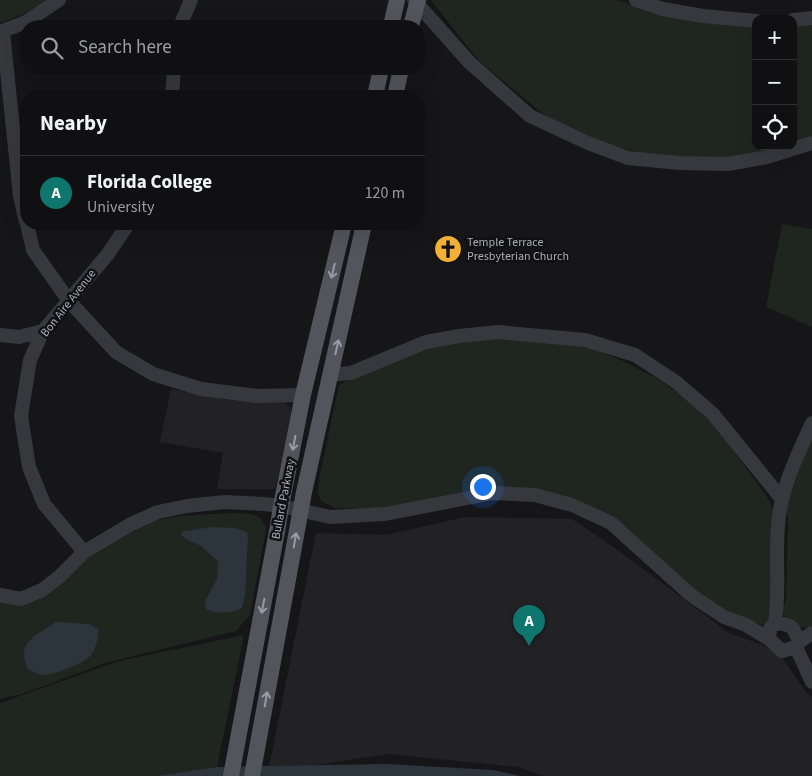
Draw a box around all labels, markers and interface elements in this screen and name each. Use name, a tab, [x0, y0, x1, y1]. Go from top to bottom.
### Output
map controls	[752, 15, 797, 150]
button: +	[752, 15, 797, 60]
search box	[20, 20, 425, 75]
icon: search	[38, 34, 66, 62]
text: Search here	[78, 34, 172, 61]
button: −	[752, 60, 797, 105]
button: locate	[752, 105, 797, 150]
text: Nearby	[40, 108, 107, 138]
text: Florida College	[87, 169, 212, 196]
text: A	[51, 182, 61, 204]
text: 120 m	[365, 182, 405, 204]
text: University	[87, 196, 154, 218]
church icon: Temple Terrace Presbyterian Church	[433, 234, 463, 264]
place label: Temple Terrace Presbyterian Church	[467, 234, 569, 265]
one-way arrow	[328, 263, 337, 279]
street label: Bon Aire Avenue	[37, 266, 100, 341]
one-way arrow	[333, 339, 342, 355]
one-way arrow	[289, 435, 298, 451]
street label: Bullard Parkway	[267, 457, 300, 541]
your location	[470, 474, 496, 500]
one-way arrow	[291, 532, 300, 548]
one-way arrow	[258, 597, 268, 613]
pin: A	[513, 605, 545, 646]
one-way arrow	[261, 692, 271, 708]

